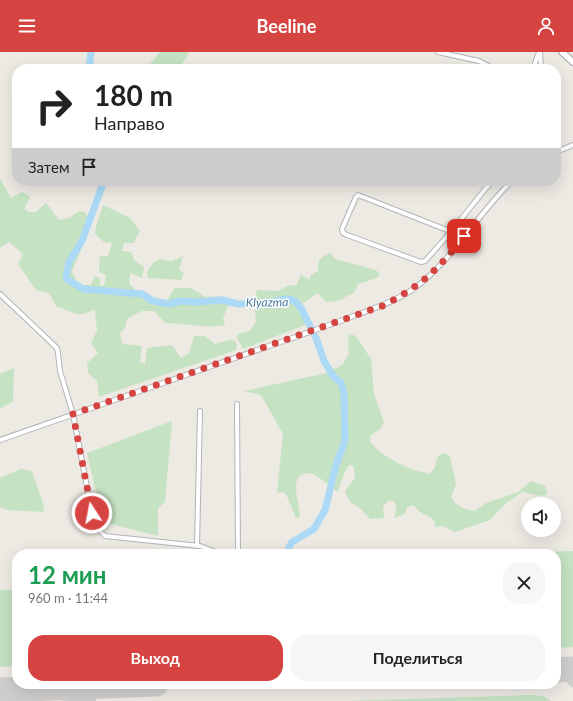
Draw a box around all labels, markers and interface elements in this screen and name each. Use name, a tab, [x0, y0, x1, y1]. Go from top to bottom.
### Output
icon: menu	[16, 15, 38, 37]
text: Beeline	[257, 15, 316, 37]
icon: person	[535, 15, 557, 37]
text: 180 m	[94, 78, 173, 112]
icon: right	[28, 80, 80, 132]
text: Направо	[94, 112, 165, 134]
icon: arrive	[78, 156, 100, 178]
text: Затем	[28, 158, 70, 176]
pin	[447, 219, 481, 253]
icon: arrive	[453, 225, 475, 247]
water label: Klyazma	[246, 294, 288, 310]
position arrow	[71, 492, 113, 534]
map controls	[521, 497, 561, 537]
button: sound	[521, 497, 561, 537]
text: 12 мин	[28, 560, 107, 589]
button: close	[503, 562, 545, 604]
text: 960 m · 11:44	[28, 590, 108, 606]
button: Выход	[28, 635, 283, 681]
button: Поделиться	[291, 635, 545, 681]

